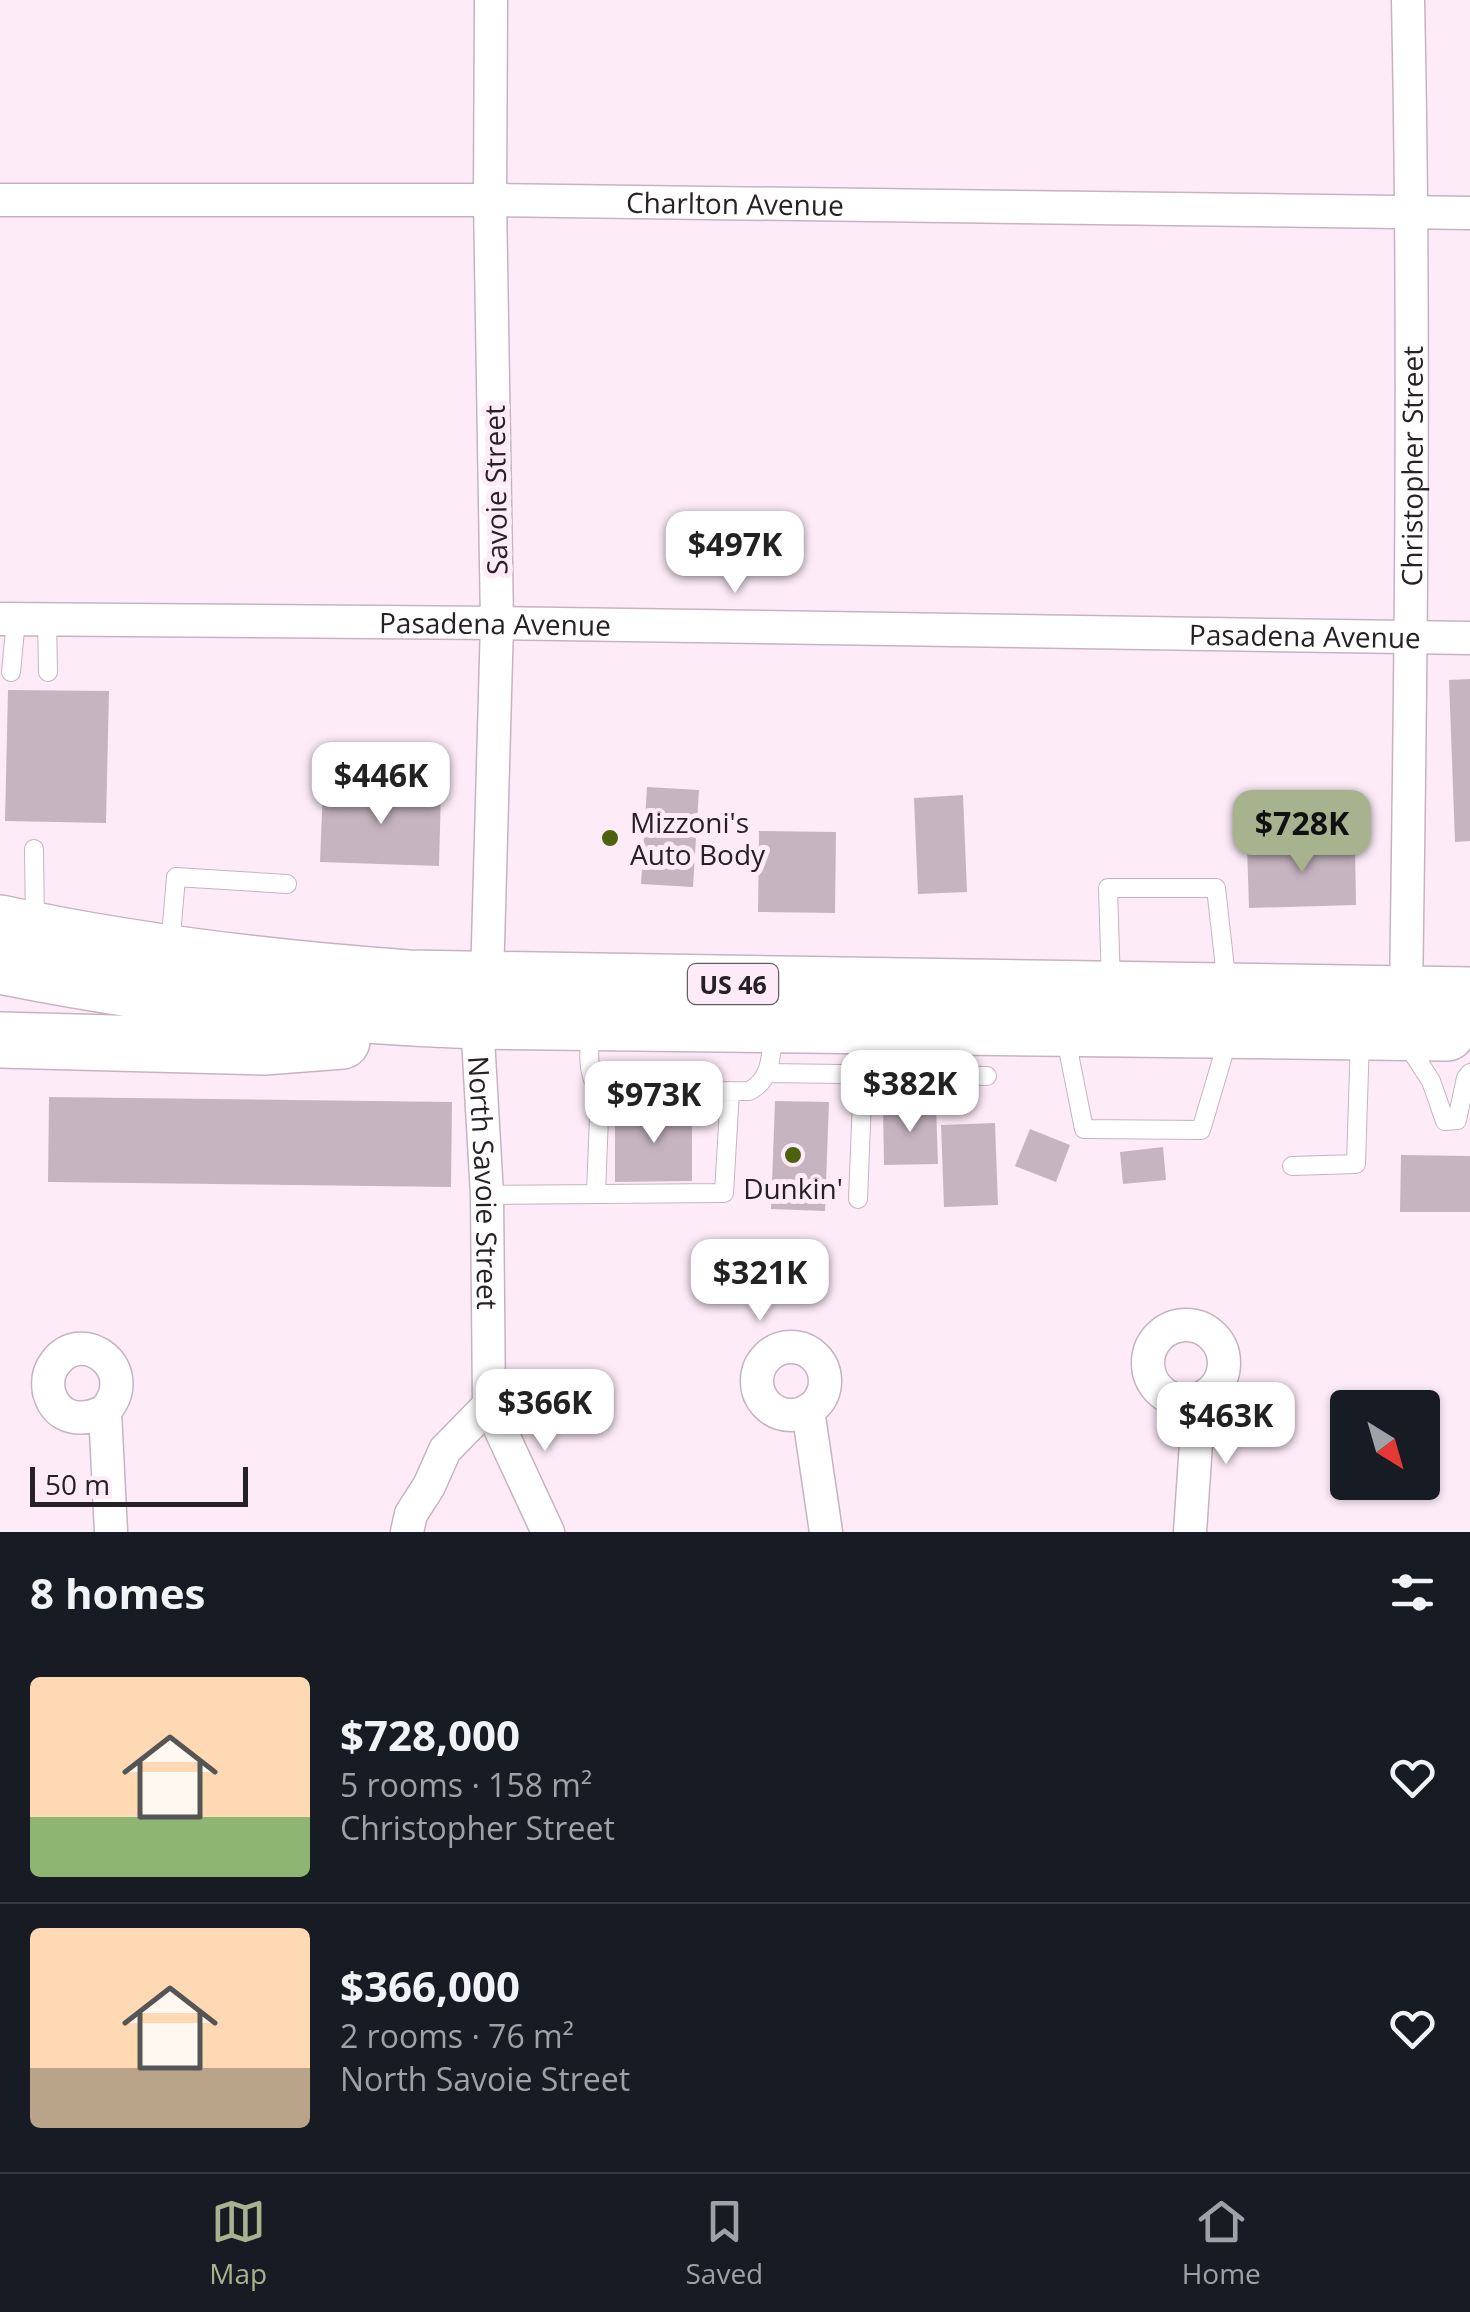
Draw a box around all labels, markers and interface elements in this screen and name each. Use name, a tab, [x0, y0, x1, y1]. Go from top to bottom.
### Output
street label: Charlton Avenue	[626, 183, 844, 224]
street label: Christopher Street	[1392, 346, 1431, 586]
street label: Savoie Street	[475, 405, 515, 575]
pin: $497K	[665, 511, 805, 596]
text: $497K	[688, 522, 782, 565]
street label: Pasadena Avenue	[379, 603, 611, 644]
street label: Pasadena Avenue	[1189, 615, 1421, 656]
pin: $446K	[311, 742, 451, 827]
text: $446K	[334, 753, 428, 796]
pin: $728K	[1232, 790, 1372, 875]
text: $728K	[1255, 801, 1349, 844]
place label: Mizzoni's Auto Body	[630, 803, 766, 873]
marker: Mizzoni's Auto Body	[599, 827, 621, 849]
road number: US 46	[688, 964, 778, 1004]
pin: $382K	[840, 1050, 980, 1135]
street label: North Savoie Street	[460, 1055, 507, 1310]
pin: $973K	[584, 1061, 724, 1146]
text: $382K	[863, 1061, 957, 1104]
text: $973K	[607, 1072, 701, 1115]
marker: Dunkin'	[782, 1144, 804, 1166]
place label: Dunkin'	[743, 1169, 843, 1207]
pin: $321K	[690, 1239, 830, 1324]
text: $321K	[713, 1250, 807, 1293]
pin: $366K	[475, 1369, 615, 1454]
text: $366K	[498, 1380, 592, 1423]
pin: $463K	[1156, 1382, 1296, 1467]
north arrow	[1330, 1390, 1440, 1500]
map controls	[1330, 1390, 1440, 1500]
text: $463K	[1179, 1393, 1273, 1436]
scale bar	[30, 1462, 248, 1506]
text: 50 m	[45, 1465, 110, 1503]
text: 8 homes	[30, 1564, 205, 1621]
icon: filters	[1385, 1565, 1440, 1620]
text: $728,000	[340, 1706, 520, 1763]
icon: home	[110, 1717, 230, 1837]
icon: heart	[1385, 1750, 1440, 1805]
text: 5 rooms · 158 m²	[340, 1763, 592, 1806]
text: Christopher Street	[340, 1806, 615, 1849]
text: $366,000	[340, 1957, 520, 2014]
icon: home	[110, 1968, 230, 2088]
icon: heart	[1385, 2001, 1440, 2056]
text: 2 rooms · 76 m²	[340, 2014, 574, 2057]
text: North Savoie Street	[340, 2057, 630, 2100]
tab: Map	[209, 2194, 267, 2292]
tab: Saved	[685, 2194, 763, 2292]
tab: Home	[1182, 2194, 1261, 2292]

